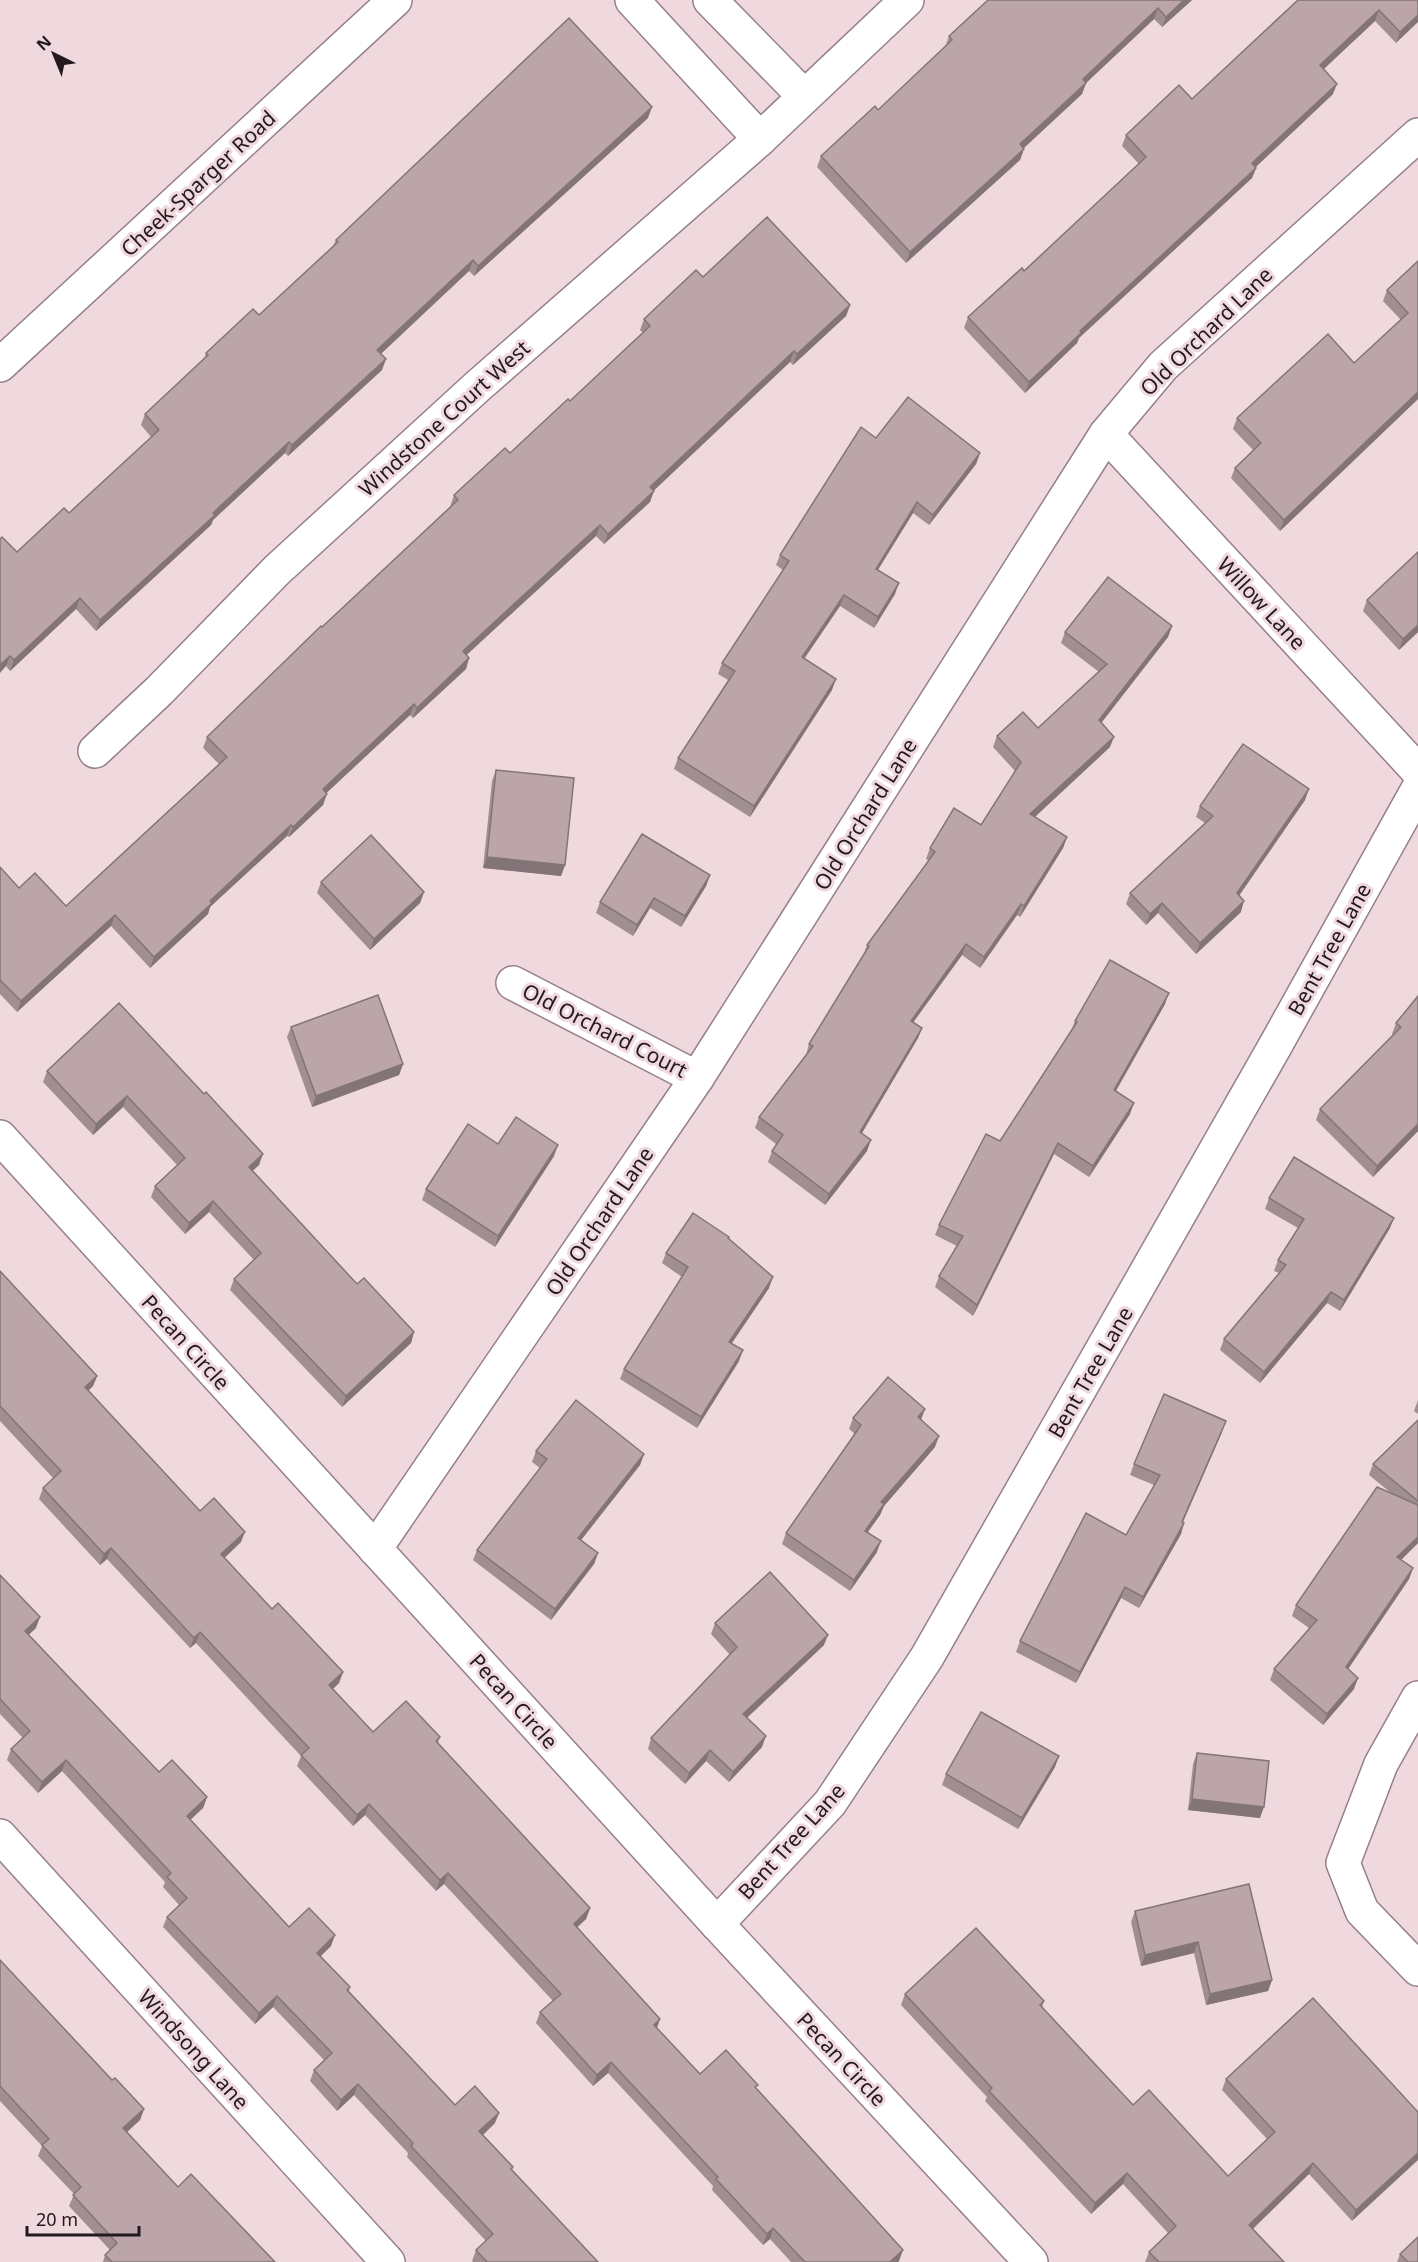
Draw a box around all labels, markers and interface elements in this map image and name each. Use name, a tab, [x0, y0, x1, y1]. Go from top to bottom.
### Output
north arrow	[24, 24, 84, 84]
text: N	[32, 31, 56, 56]
street label: Cheek-Sparger Road	[115, 104, 281, 262]
street label: Old Orchard Lane	[1134, 261, 1278, 401]
street label: Windstone Court West	[353, 333, 536, 502]
street label: Willow Lane	[1212, 550, 1312, 656]
street label: Old Orchard Lane	[807, 733, 923, 895]
street label: Bent Tree Lane	[1281, 878, 1377, 1020]
street label: Old Orchard Court	[518, 976, 693, 1084]
street label: Old Orchard Lane	[539, 1141, 659, 1301]
street label: Pecan Circle	[136, 1288, 236, 1396]
street label: Bent Tree Lane	[1041, 1301, 1139, 1443]
street label: Pecan Circle	[464, 1647, 564, 1755]
street label: Bent Tree Lane	[731, 1777, 851, 1905]
street label: Windsong Lane	[133, 1983, 255, 2115]
street label: Pecan Circle	[791, 2006, 893, 2112]
scale bar	[27, 2199, 140, 2237]
text: 20 m	[36, 2207, 78, 2231]

